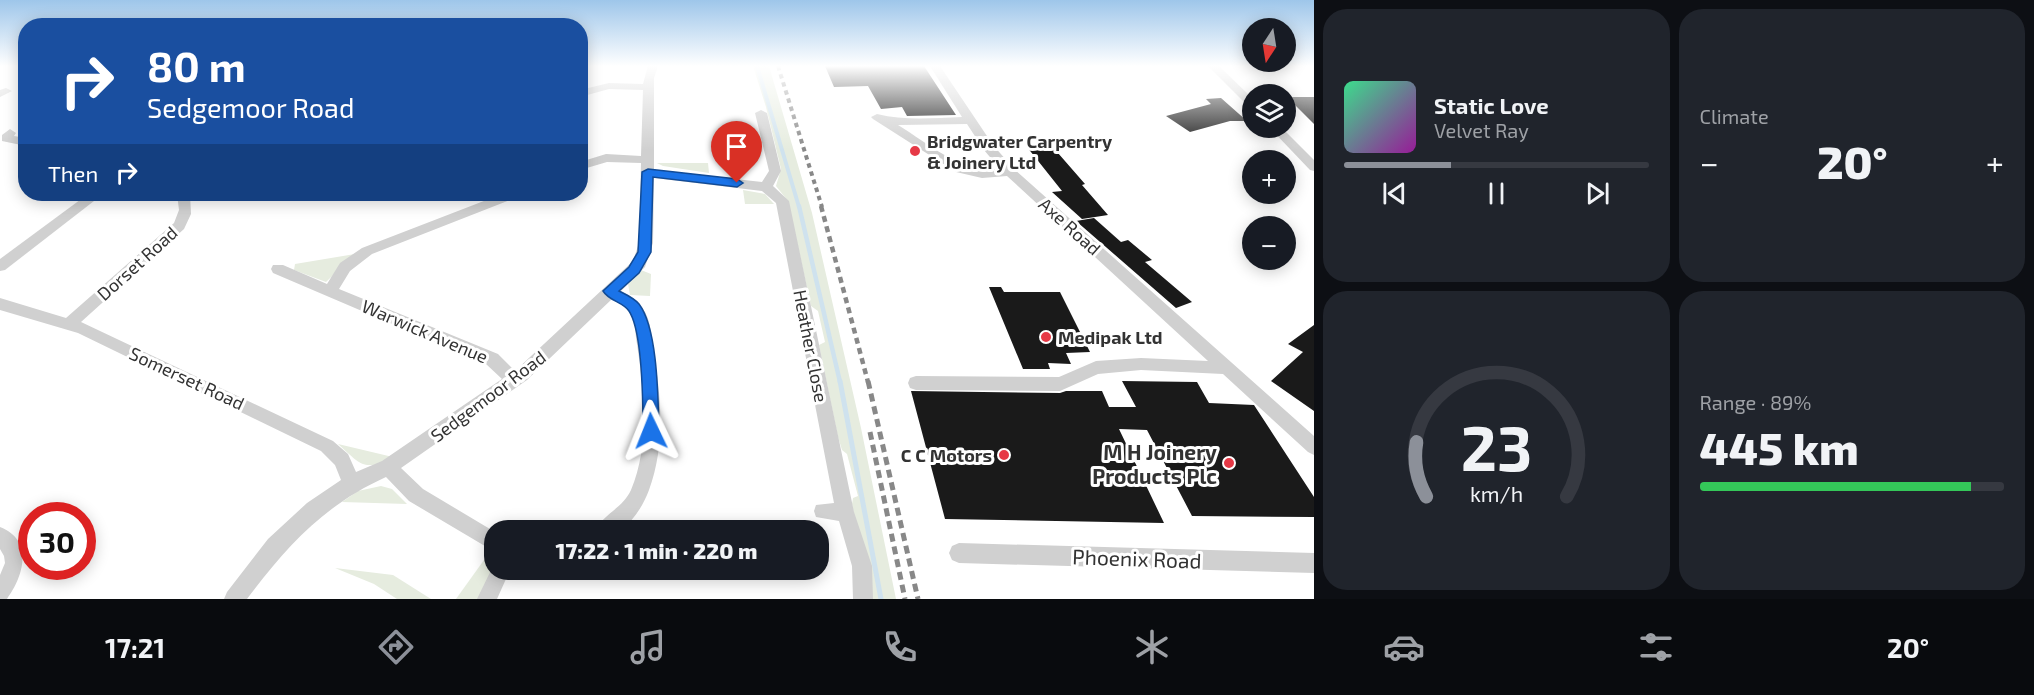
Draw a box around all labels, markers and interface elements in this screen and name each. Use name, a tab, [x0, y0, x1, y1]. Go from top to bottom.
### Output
north arrow	[1242, 18, 1296, 72]
map controls	[1242, 18, 1296, 270]
text: 80 m	[147, 40, 246, 90]
icon: right	[48, 42, 126, 120]
button: layers	[1242, 84, 1296, 138]
text: Sedgemoor Road	[147, 91, 354, 123]
text: Static Love	[1434, 92, 1549, 118]
text: Climate	[1700, 104, 1769, 128]
text: Velvet Ray	[1434, 118, 1529, 142]
pin	[711, 121, 762, 183]
icon: arrive	[720, 130, 753, 163]
place label: Bridgwater Carpentry & Joinery Ltd	[927, 130, 1113, 173]
text: 20°	[1817, 134, 1888, 188]
text: −	[1700, 142, 1719, 182]
text: +	[1986, 142, 2004, 182]
marker: Bridgwater Carpentry & Joinery Ltd	[908, 144, 922, 158]
button: +	[1242, 150, 1296, 204]
icon: right	[110, 156, 143, 189]
text: Then	[48, 160, 98, 186]
icon: previous	[1378, 177, 1411, 210]
icon: pause	[1480, 177, 1513, 210]
icon: next	[1581, 177, 1614, 210]
street label: Axe Road	[1035, 193, 1105, 259]
button: −	[1242, 216, 1296, 270]
street label: Dorset Road	[92, 221, 182, 305]
street label: Heather Close	[789, 288, 833, 404]
street label: Warwick Avenue	[359, 295, 491, 367]
place label: Medipak Ltd	[1058, 326, 1163, 348]
marker: Medipak Ltd	[1039, 330, 1053, 344]
street label: Somerset Road	[126, 342, 248, 414]
street label: Sedgemoor Road	[426, 346, 550, 446]
text: Range · 89%	[1700, 390, 1811, 414]
position arrow	[619, 399, 683, 463]
text: 23	[1460, 409, 1532, 484]
text: 445 km	[1700, 420, 1859, 474]
place label: M H Joinery Products Plc	[1092, 439, 1217, 488]
place label: C C Motors	[901, 444, 992, 466]
marker: C C Motors	[997, 448, 1011, 462]
marker: M H Joinery Products Plc	[1222, 456, 1236, 470]
text: km/h	[1470, 482, 1523, 507]
speed limit sign: 30	[18, 502, 96, 580]
text: 17:22 · 1 min · 220 m	[556, 537, 757, 563]
street label: Phoenix Road	[1072, 543, 1202, 573]
icon: directions	[375, 626, 417, 668]
icon: music	[627, 626, 669, 668]
icon: phone	[879, 626, 921, 668]
icon: climate	[1131, 626, 1173, 668]
icon: car	[1383, 626, 1425, 668]
icon: filters	[1635, 626, 1677, 668]
text: 17:21	[105, 631, 165, 663]
text: 20°	[1887, 631, 1929, 663]

